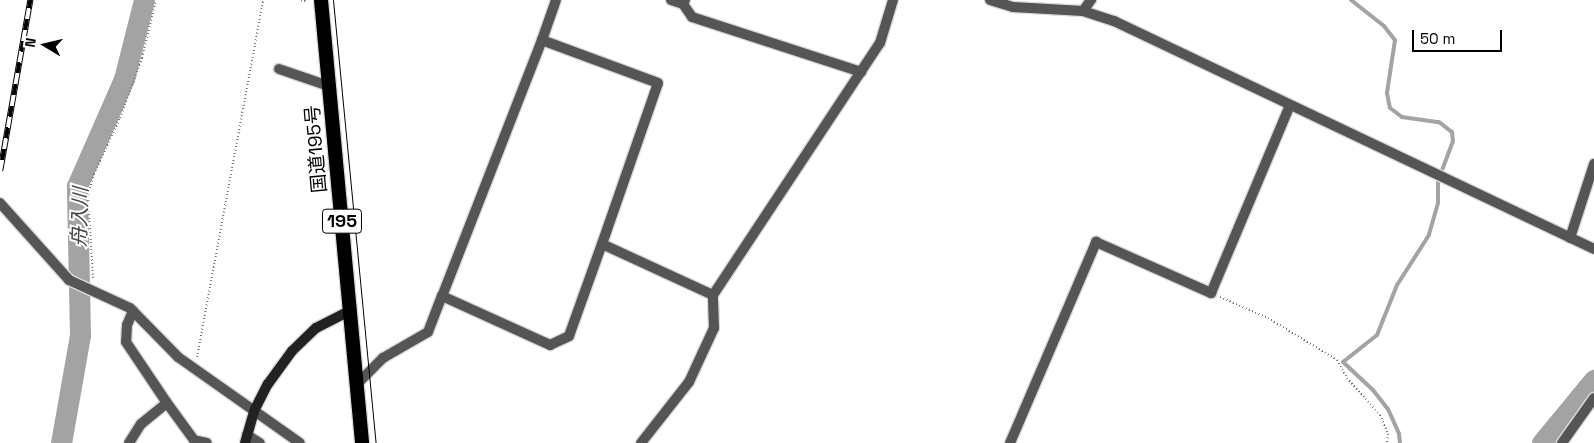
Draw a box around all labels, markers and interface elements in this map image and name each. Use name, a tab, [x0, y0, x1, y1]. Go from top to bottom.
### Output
north arrow	[20, 20, 70, 70]
scale bar	[1414, 20, 1504, 52]
text: 50 m	[1420, 29, 1455, 48]
text: N	[21, 37, 40, 49]
street label: 国道195号	[301, 104, 331, 194]
water label: 舟入川	[67, 187, 93, 247]
road number: 195	[321, 206, 363, 237]

